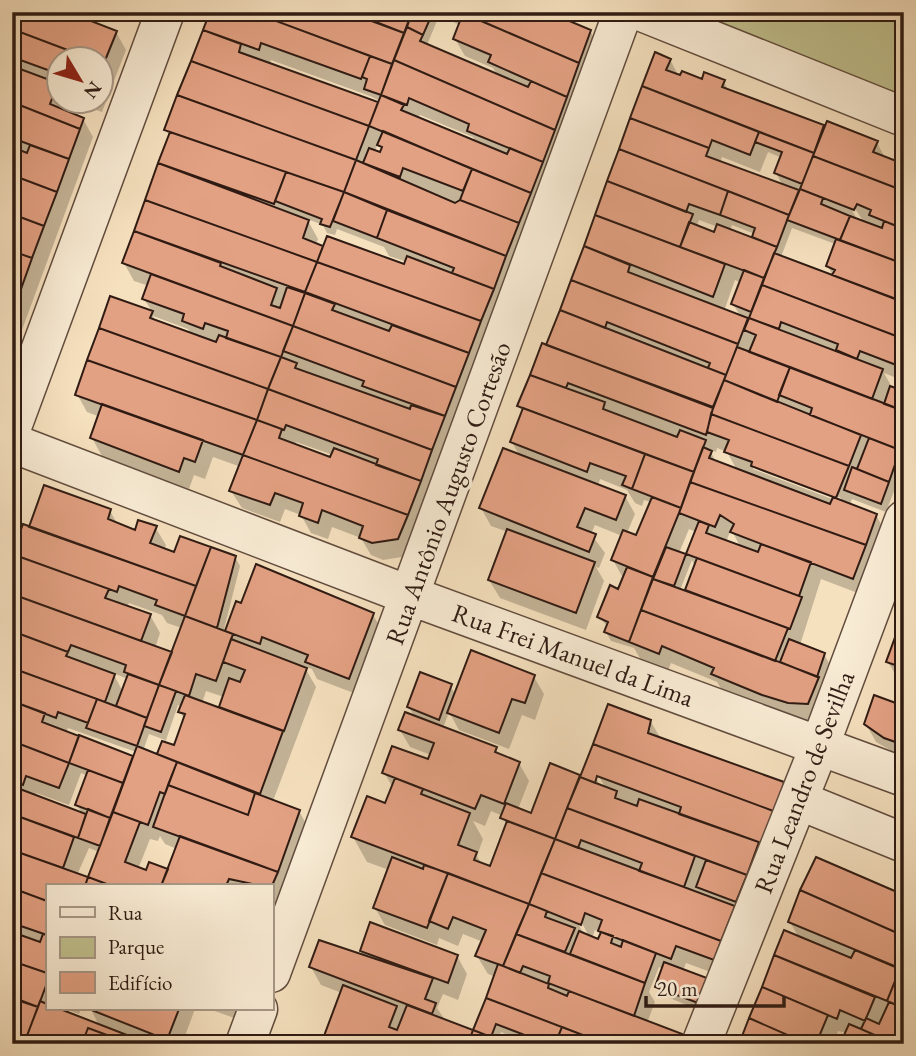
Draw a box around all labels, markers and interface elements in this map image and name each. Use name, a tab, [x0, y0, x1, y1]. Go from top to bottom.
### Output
north arrow	[46, 46, 116, 116]
text: N	[78, 76, 108, 104]
street label: Rua Antônio Augusto Cortesão	[377, 337, 519, 649]
street label: Rua Frei Manuel da Lima	[448, 595, 699, 715]
street label: Rua Leandro de Sevilha	[746, 665, 862, 898]
legend	[46, 884, 273, 1010]
text: Rua	[108, 899, 143, 926]
text: Parque	[108, 933, 164, 960]
scale bar	[646, 965, 785, 1009]
text: Edifício	[108, 969, 172, 996]
text: 20 m	[657, 975, 698, 1002]

